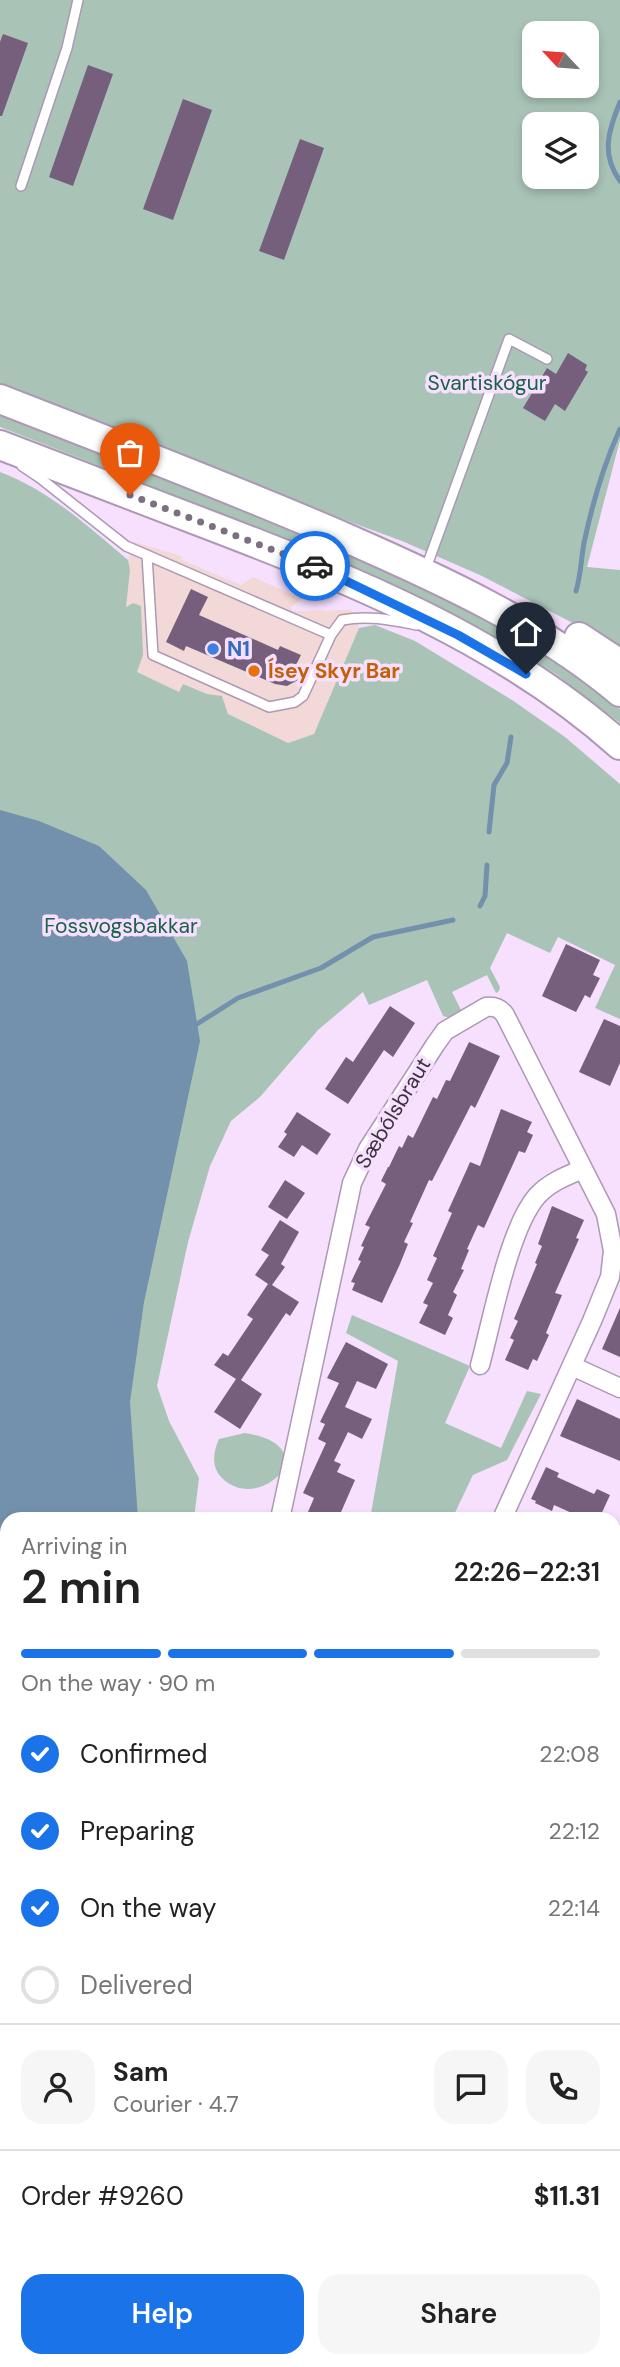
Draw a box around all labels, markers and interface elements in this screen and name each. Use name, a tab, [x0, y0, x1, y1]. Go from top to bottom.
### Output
north arrow	[522, 21, 598, 98]
map controls	[522, 21, 599, 189]
button: layers	[522, 112, 599, 189]
park label: Svartiskógur	[427, 369, 547, 397]
pin	[100, 423, 160, 495]
icon: bag	[111, 434, 149, 472]
courier	[280, 531, 350, 601]
icon: car	[296, 547, 334, 585]
pin	[496, 602, 556, 674]
icon: home	[507, 613, 545, 651]
place label: N1	[227, 635, 250, 663]
marker: N1	[205, 641, 221, 657]
place label: Ísey Skyr Bar	[268, 657, 400, 685]
marker: Ísey Skyr Bar	[246, 663, 262, 679]
park label: Fossvogsbakkar	[44, 912, 198, 940]
street label: Sæbólsbraut	[349, 1052, 437, 1174]
text: Arriving in	[21, 1531, 127, 1561]
text: 22:26–22:31	[454, 1555, 600, 1589]
text: 2 min	[21, 1557, 141, 1617]
text: On the way · 90 m	[21, 1668, 215, 1698]
icon: check	[21, 1735, 59, 1773]
text: Confirmed	[80, 1737, 207, 1771]
text: 22:08	[539, 1739, 600, 1769]
icon: check	[21, 1812, 59, 1850]
text: Preparing	[80, 1814, 195, 1848]
text: 22:12	[548, 1816, 600, 1846]
icon: check	[21, 1889, 59, 1927]
text: On the way	[80, 1891, 216, 1925]
text: 22:14	[548, 1893, 600, 1923]
text: Delivered	[80, 1968, 193, 2002]
button: person	[21, 2050, 95, 2124]
button: chat	[434, 2050, 508, 2124]
button: phone	[526, 2050, 600, 2124]
text: Sam	[113, 2055, 168, 2089]
text: Courier · 4.7	[113, 2089, 239, 2119]
text: Order #9260	[21, 2179, 184, 2213]
text: $11.31	[534, 2179, 600, 2213]
button: Help	[21, 2274, 304, 2354]
button: Share	[318, 2274, 600, 2354]

